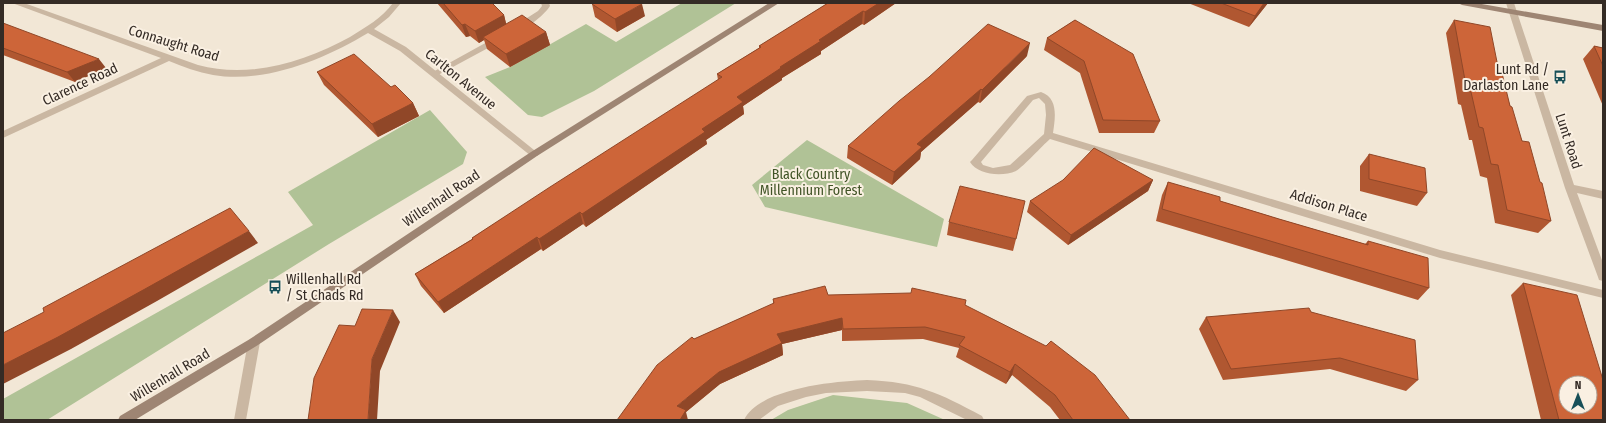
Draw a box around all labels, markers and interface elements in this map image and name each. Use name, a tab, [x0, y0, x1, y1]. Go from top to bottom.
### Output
street label: Connaught Road	[126, 22, 221, 65]
street label: Carlton Avenue	[422, 45, 500, 113]
street label: Clarence Road	[40, 60, 121, 109]
place label: Lunt Rd / Darlaston Lane	[1463, 61, 1549, 94]
bus stop icon: Lunt Rd / Darlaston Lane	[1552, 69, 1568, 85]
street label: Lunt Road	[1552, 111, 1586, 171]
street label: Willenhall Road	[399, 166, 483, 230]
park label: Black Country Millennium Forest	[760, 166, 863, 199]
street label: Addison Place	[1288, 186, 1370, 225]
place label: Willenhall Rd / St Chads Rd	[286, 271, 364, 304]
bus stop icon: Willenhall Rd / St Chads Rd	[267, 279, 283, 295]
street label: Willenhall Road	[128, 345, 213, 406]
north arrow	[1558, 375, 1598, 415]
text: N	[1575, 379, 1581, 392]

